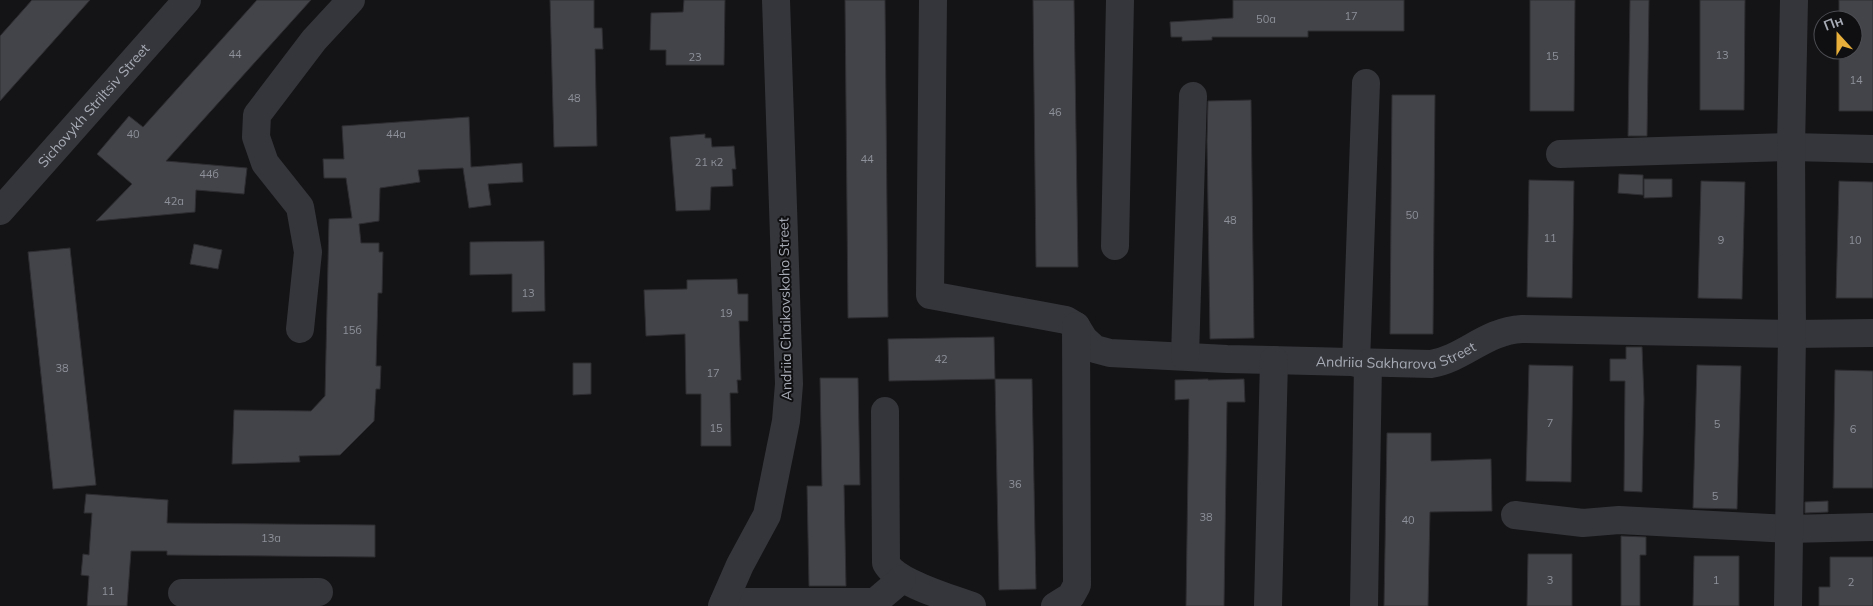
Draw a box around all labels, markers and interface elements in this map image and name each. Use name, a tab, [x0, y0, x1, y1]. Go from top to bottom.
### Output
house number: 17	[1344, 9, 1358, 23]
north arrow	[1813, 10, 1863, 60]
text: Пн	[1821, 11, 1846, 35]
house number: 50а	[1256, 12, 1276, 26]
street label: Sichovykh Striltsiv Street	[34, 40, 153, 171]
house number: 44	[228, 47, 242, 61]
house number: 13	[1715, 48, 1729, 62]
house number: 15	[1545, 49, 1559, 63]
house number: 23	[688, 50, 702, 64]
house number: 14	[1849, 73, 1863, 87]
house number: 48	[567, 91, 581, 105]
house number: 46	[1048, 105, 1062, 119]
house number: 40	[126, 127, 140, 141]
house number: 44а	[386, 127, 406, 141]
house number: 44	[860, 152, 874, 166]
house number: 21 к2	[695, 155, 724, 169]
house number: 44б	[199, 167, 219, 181]
house number: 42а	[164, 194, 184, 208]
house number: 50	[1405, 208, 1419, 222]
house number: 48	[1223, 213, 1237, 227]
street label: Andriia Chaikovskoho Street	[774, 217, 796, 401]
house number: 11	[1543, 231, 1557, 245]
house number: 9	[1718, 233, 1724, 247]
house number: 10	[1848, 233, 1862, 247]
house number: 13	[521, 286, 535, 300]
house number: 19	[719, 306, 733, 320]
house number: 15б	[342, 323, 362, 337]
street label: Andriia Sakharova Street	[1316, 338, 1479, 373]
house number: 42	[934, 352, 948, 366]
house number: 38	[55, 361, 69, 375]
house number: 17	[706, 366, 720, 380]
house number: 7	[1547, 416, 1553, 430]
house number: 5	[1714, 417, 1721, 431]
house number: 15	[709, 421, 723, 435]
house number: 6	[1850, 422, 1857, 436]
house number: 36	[1008, 477, 1022, 491]
house number: 5	[1712, 489, 1719, 503]
house number: 38	[1199, 510, 1213, 524]
house number: 40	[1401, 513, 1415, 527]
house number: 13а	[261, 531, 281, 545]
house number: 3	[1547, 573, 1553, 587]
house number: 1	[1713, 573, 1719, 587]
house number: 2	[1848, 575, 1855, 589]
house number: 11	[101, 584, 115, 598]

